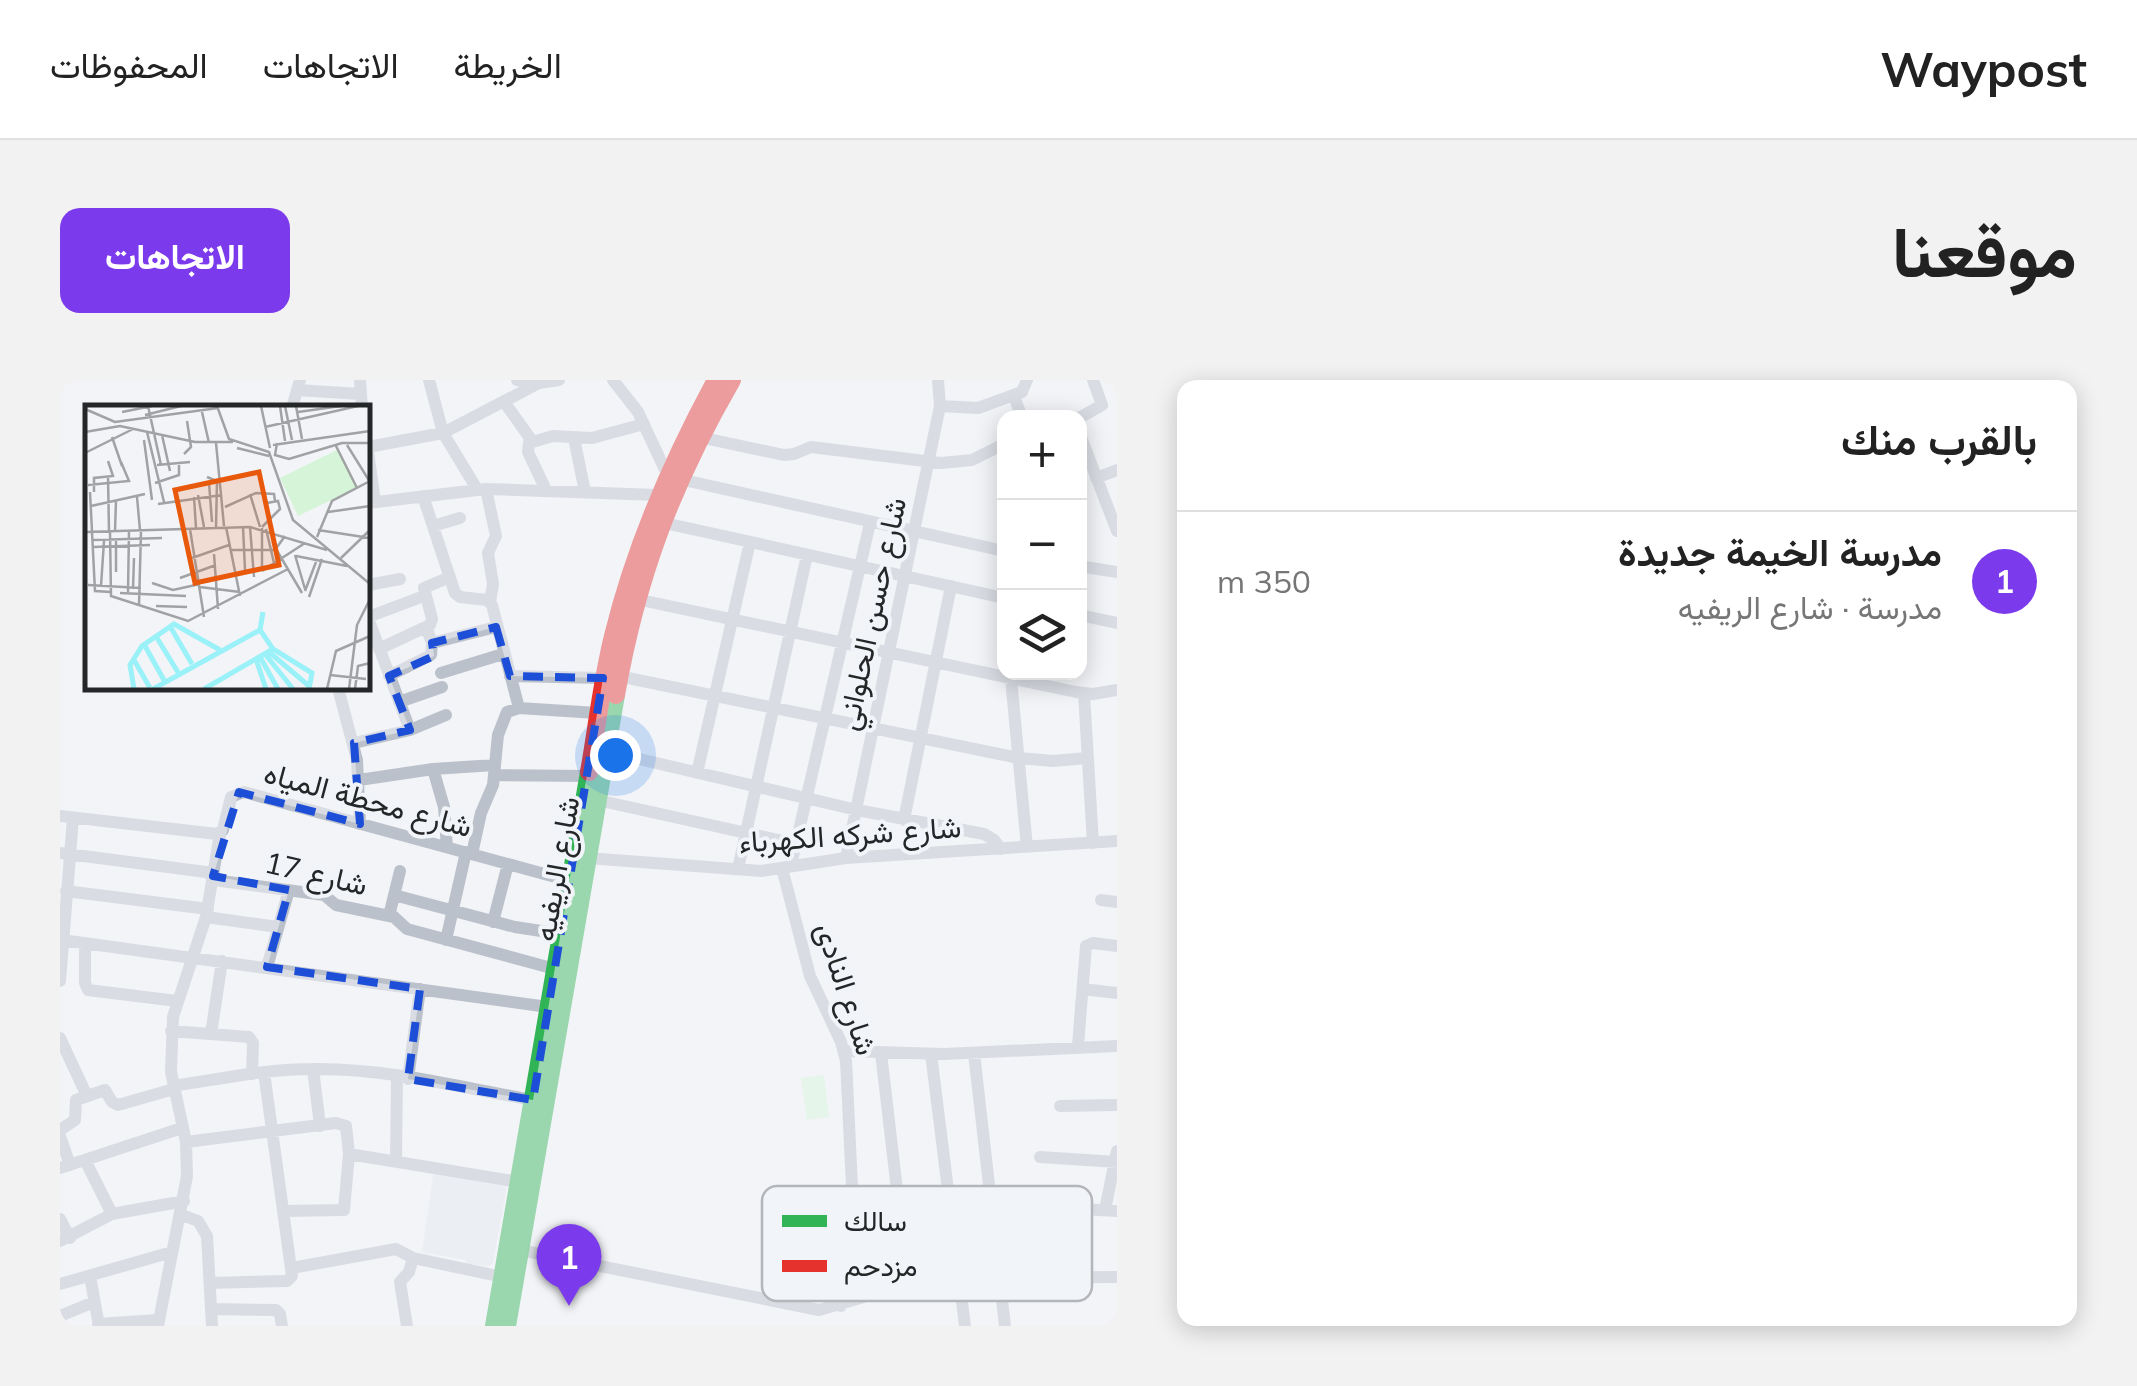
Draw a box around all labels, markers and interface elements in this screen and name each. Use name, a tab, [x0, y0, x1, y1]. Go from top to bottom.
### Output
text: Waypost	[1880, 39, 2087, 99]
text: المحفوظات	[50, 43, 208, 87]
text: الاتجاهات	[263, 43, 399, 87]
text: الخريطة	[454, 43, 562, 87]
text: موقعنا	[1892, 207, 2077, 295]
button: الاتجاهات	[60, 208, 290, 313]
inset map	[85, 405, 370, 690]
map controls	[997, 410, 1087, 680]
button: +	[997, 410, 1087, 500]
text: بالقرب منك	[1841, 413, 2037, 466]
street label: شارع حسن الحلواني	[828, 494, 920, 735]
button: −	[997, 500, 1087, 590]
text: مدرسة الخيمة جديدة	[1618, 528, 1942, 576]
text: 350 m	[1217, 561, 1311, 601]
text: 1	[1995, 561, 2014, 601]
text: مدرسة · شارع الريفيه	[1678, 587, 1942, 627]
button: layers	[997, 590, 1087, 680]
your location	[590, 730, 641, 781]
street label: شارع محطة المياه	[260, 753, 476, 847]
street label: شارع الريفيه	[525, 794, 589, 944]
street label: شارع شركه الكهرباء	[737, 807, 963, 863]
street label: شارع 17	[261, 843, 371, 905]
street label: شارع النادى	[806, 918, 886, 1060]
legend	[762, 1186, 1092, 1301]
text: سالك	[844, 1203, 907, 1238]
pin: 1	[536, 1224, 602, 1306]
text: مزدحم	[844, 1248, 917, 1285]

